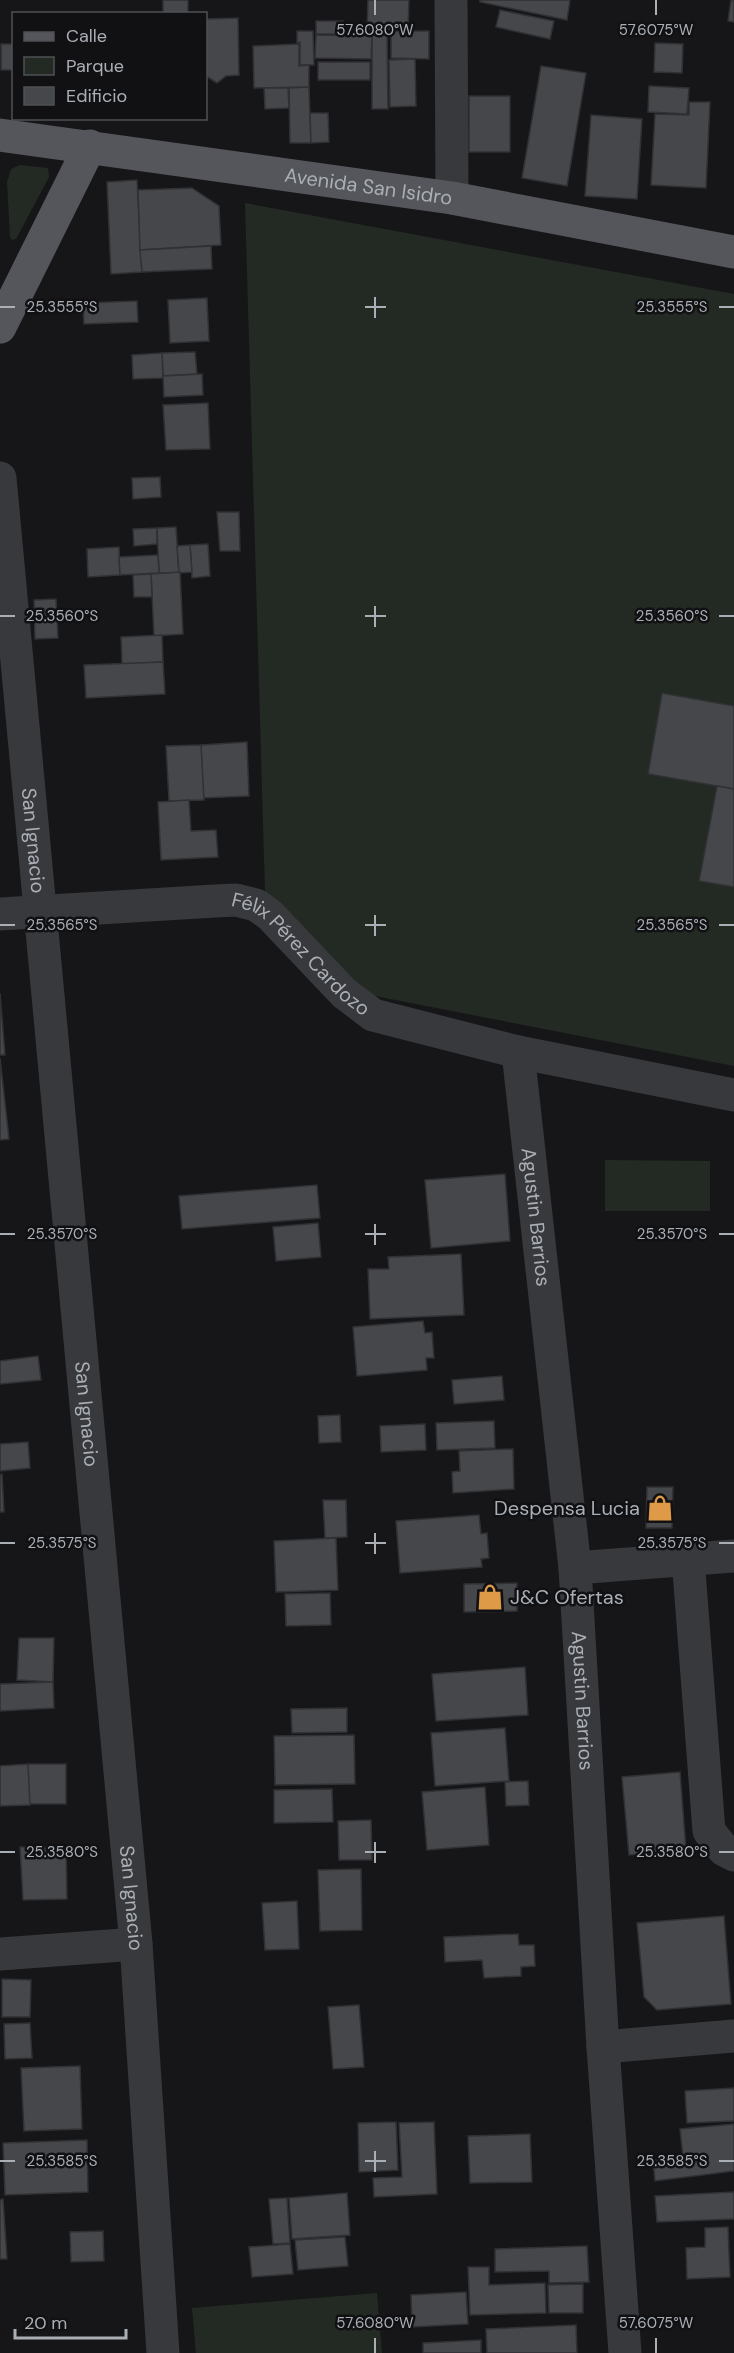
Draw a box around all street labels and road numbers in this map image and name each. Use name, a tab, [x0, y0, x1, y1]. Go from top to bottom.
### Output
street label: Avenida San Isidro	[283, 162, 454, 211]
street label: San Ignacio	[16, 787, 51, 894]
street label: Félix Pérez Cardozo	[229, 886, 376, 1021]
street label: Agustin Barrios	[516, 1146, 557, 1288]
street label: San Ignacio	[69, 1360, 105, 1468]
street label: Agustin Barrios	[566, 1630, 600, 1771]
street label: San Ignacio	[114, 1844, 149, 1951]

